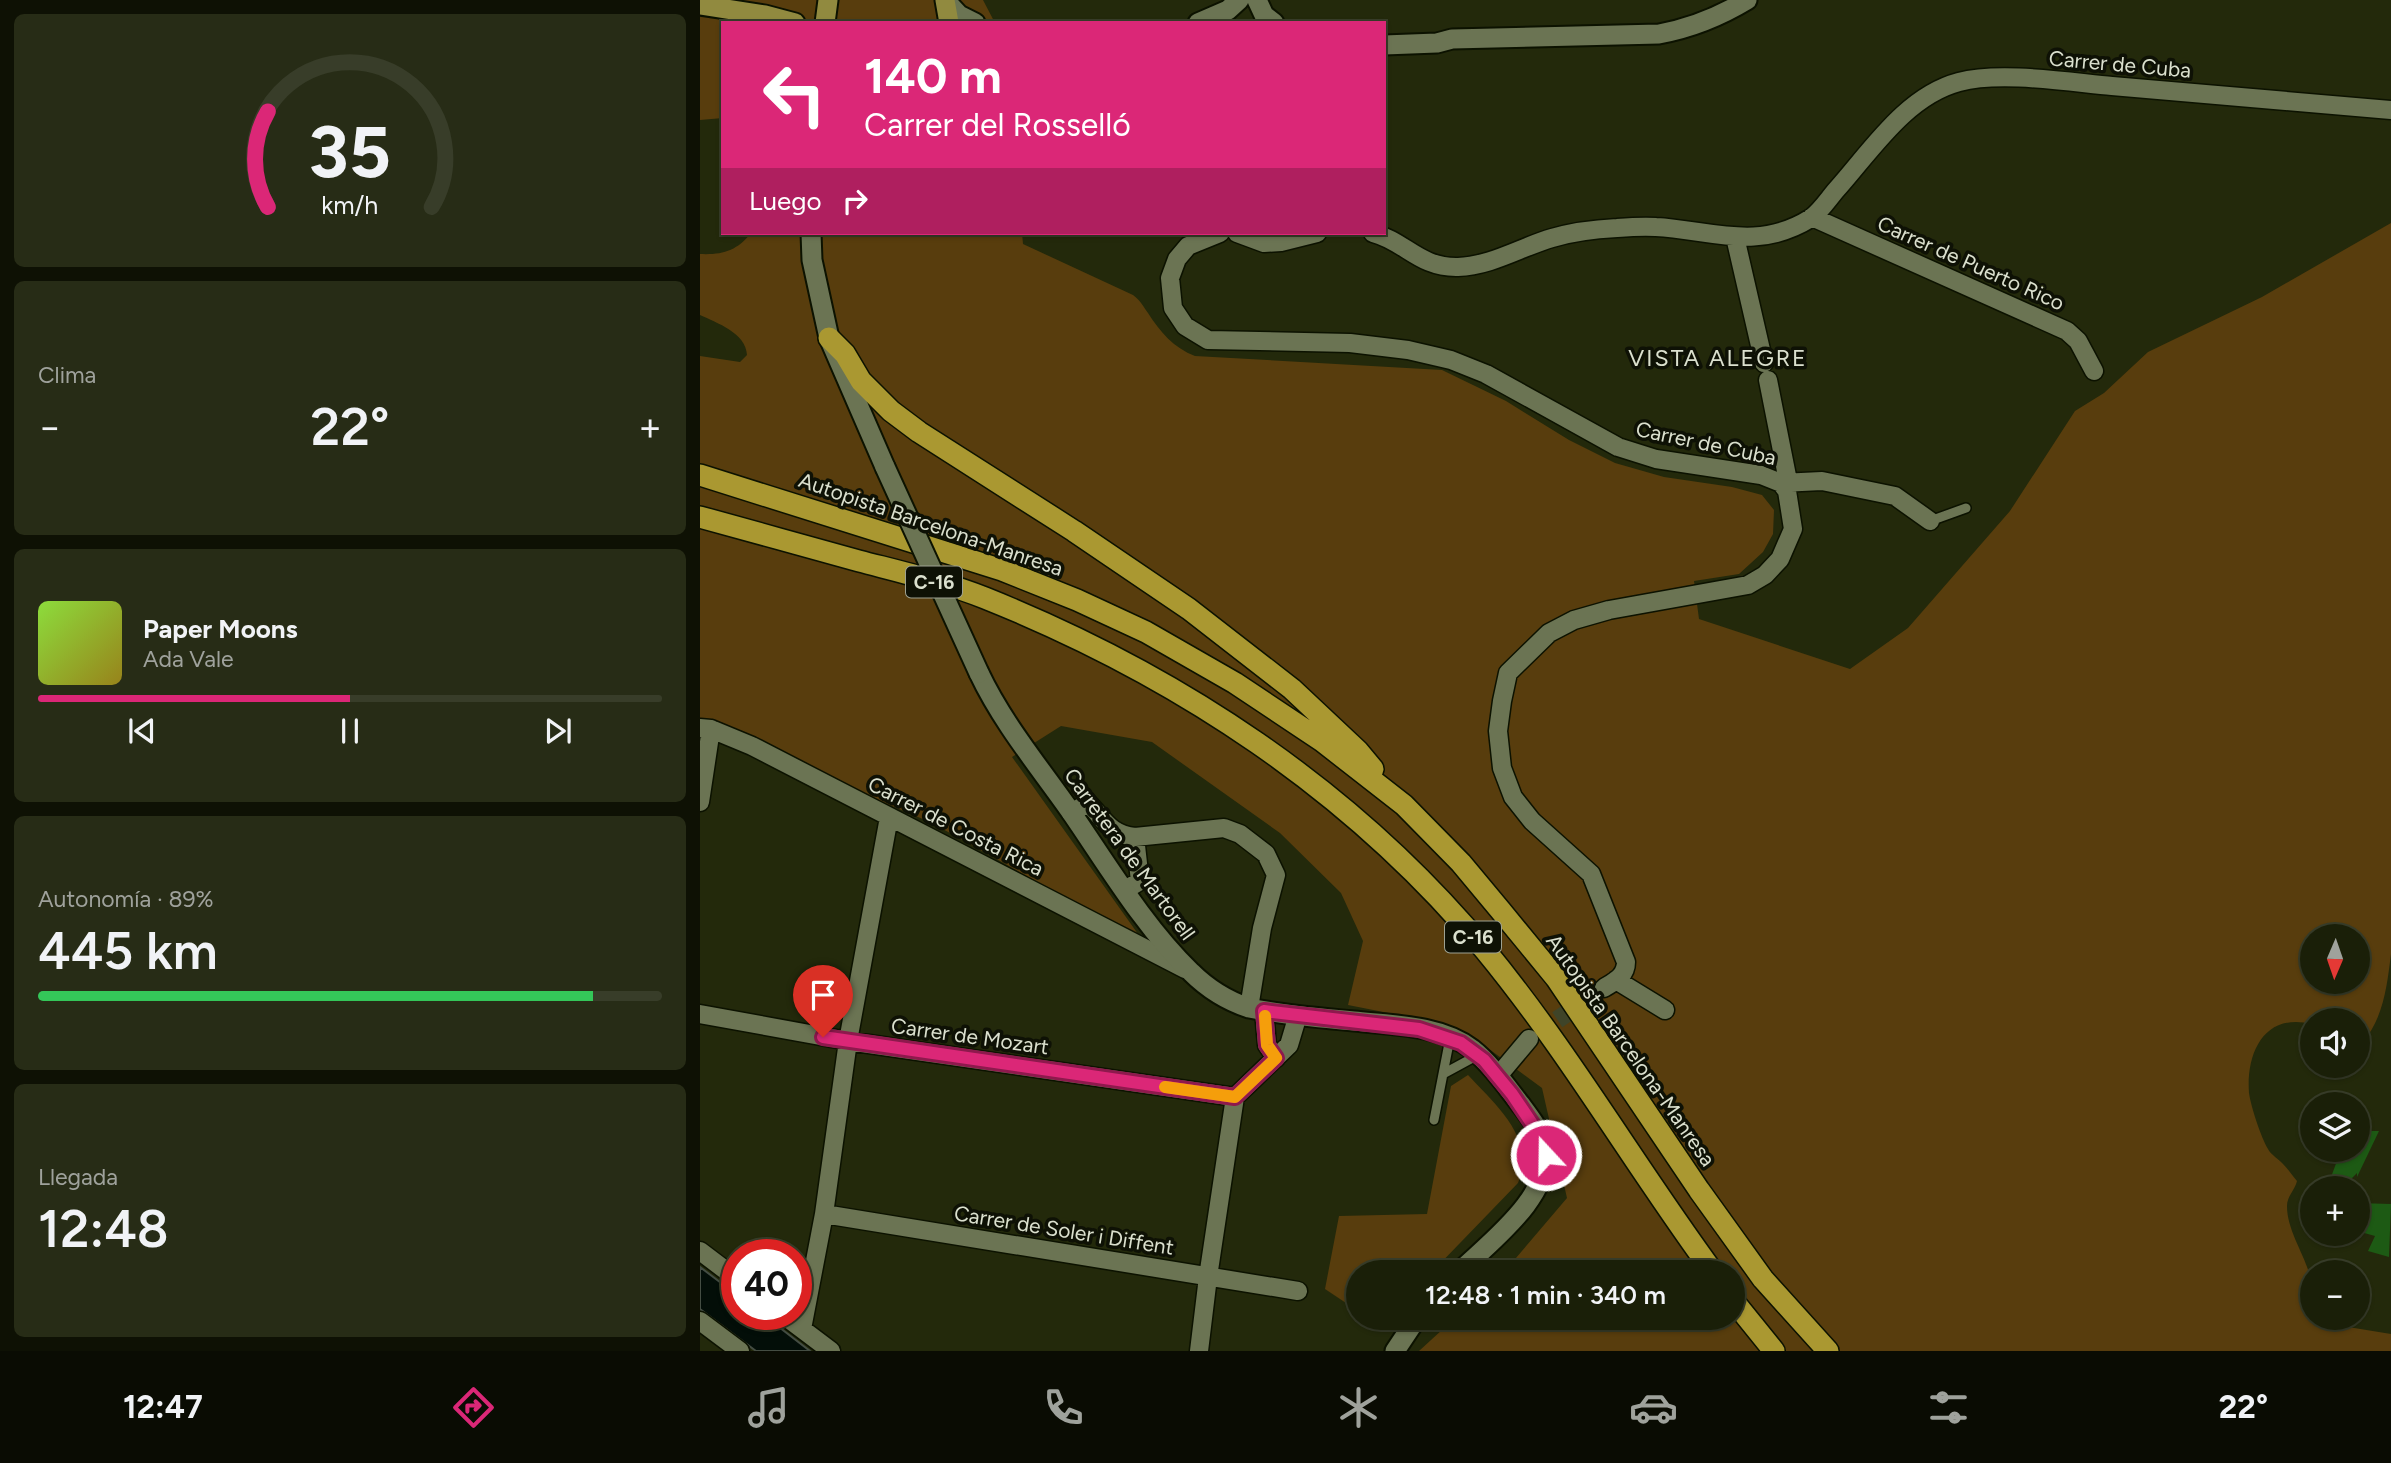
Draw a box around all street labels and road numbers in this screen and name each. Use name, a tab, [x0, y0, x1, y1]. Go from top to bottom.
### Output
street label: Carrer de Cuba	[2048, 45, 2192, 83]
street label: Carrer de Puerto Rico	[1874, 211, 2068, 315]
street label: Carrer de Cuba	[1634, 416, 1778, 470]
street label: Autopista Barcelona-Manresa	[796, 467, 1066, 581]
road number: C-16	[906, 566, 962, 597]
street label: Carretera de Martorell	[1059, 763, 1201, 945]
street label: Carrer de Costa Rica	[864, 771, 1048, 881]
road number: C-16	[1445, 922, 1501, 953]
street label: Autopista Barcelona-Manresa	[1541, 929, 1721, 1171]
street label: Carrer de Mozart	[890, 1013, 1050, 1059]
street label: Carrer de Soler i Diffent	[952, 1200, 1176, 1260]

